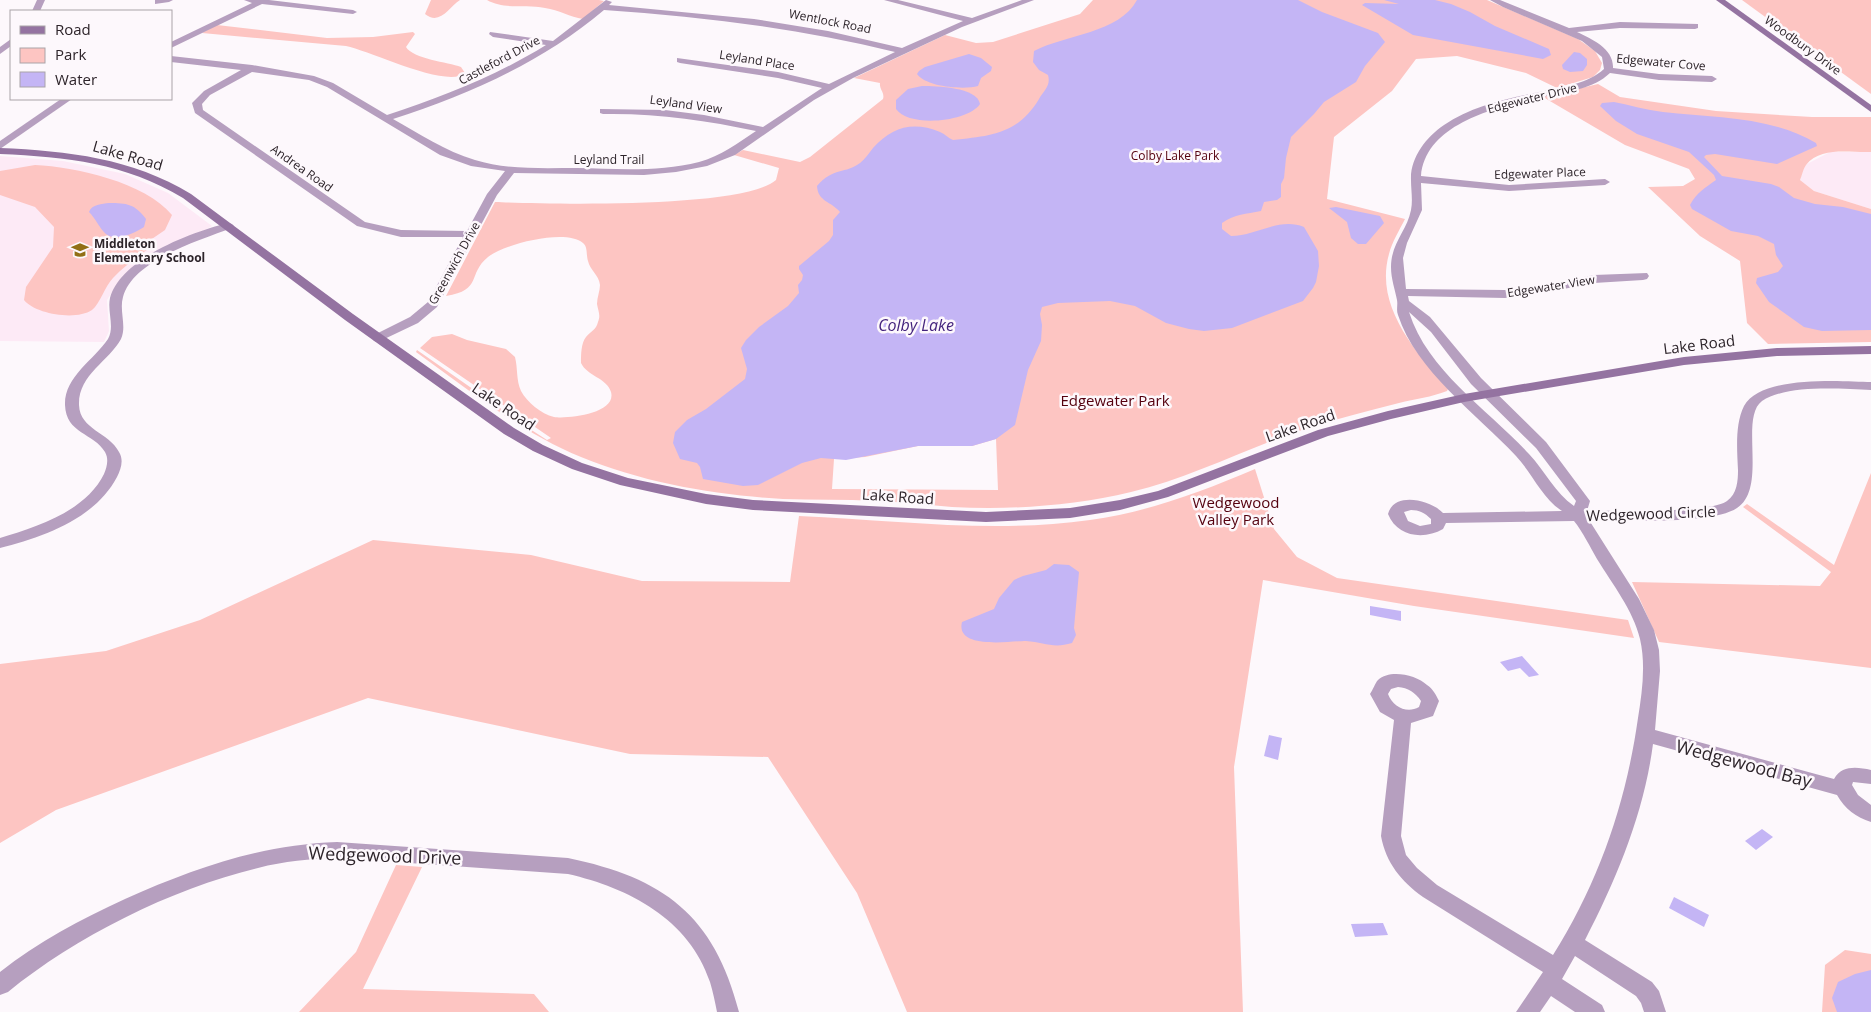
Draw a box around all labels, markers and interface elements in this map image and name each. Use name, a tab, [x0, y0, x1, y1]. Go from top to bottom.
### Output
street label: Wentlock Road	[787, 5, 873, 37]
legend	[10, 10, 172, 100]
street label: Woodbury Drive	[1761, 11, 1845, 79]
text: Road	[55, 19, 91, 39]
street label: Castleford Drive	[455, 31, 543, 89]
text: Park	[55, 44, 86, 64]
street label: Leyland Place	[718, 46, 796, 74]
street label: Edgewater Cove	[1616, 50, 1707, 74]
text: Water	[55, 69, 97, 89]
street label: Edgewater Drive	[1485, 79, 1579, 117]
street label: Leyland View	[649, 91, 724, 118]
street label: Lake Road	[91, 135, 165, 175]
street label: Andrea Road	[267, 140, 337, 196]
park label: Colby Lake Park	[1131, 147, 1220, 164]
street label: Leyland Trail	[574, 151, 644, 168]
street label: Edgewater Place	[1494, 163, 1586, 183]
street label: Greenwich Drive	[424, 218, 484, 308]
place label: Middleton Elementary School	[94, 235, 205, 266]
school or university icon: Middleton Elementary School	[70, 240, 90, 260]
street label: Edgewater View	[1506, 271, 1597, 301]
water label: Colby Lake	[878, 314, 954, 336]
street label: Lake Road	[1662, 330, 1736, 358]
street label: Lake Road	[468, 378, 540, 434]
park label: Edgewater Park	[1060, 390, 1170, 410]
street label: Lake Road	[1263, 404, 1337, 446]
street label: Lake Road	[861, 484, 935, 508]
park label: Wedgewood Valley Park	[1193, 492, 1279, 529]
street label: Wedgewood Circle	[1586, 501, 1716, 525]
street label: Wedgewood Bay	[1673, 733, 1815, 793]
street label: Wedgewood Drive	[308, 840, 462, 870]

